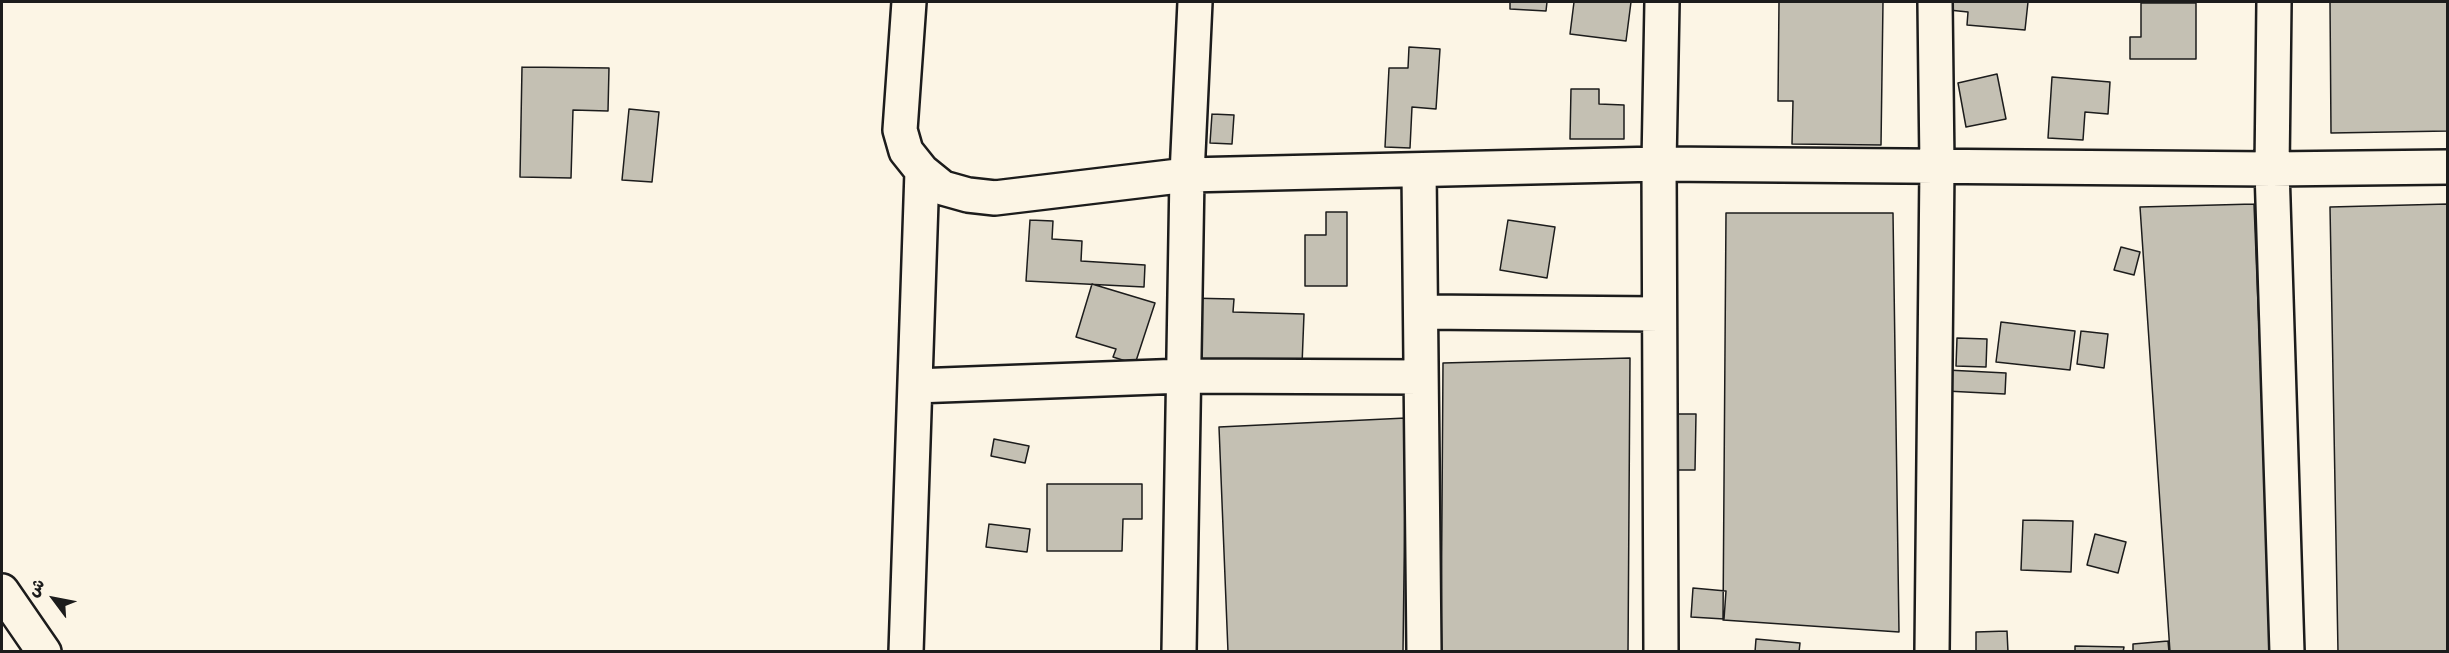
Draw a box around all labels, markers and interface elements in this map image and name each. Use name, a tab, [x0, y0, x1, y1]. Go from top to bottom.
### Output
north arrow	[24, 569, 84, 629]
text: ش	[26, 577, 51, 602]

